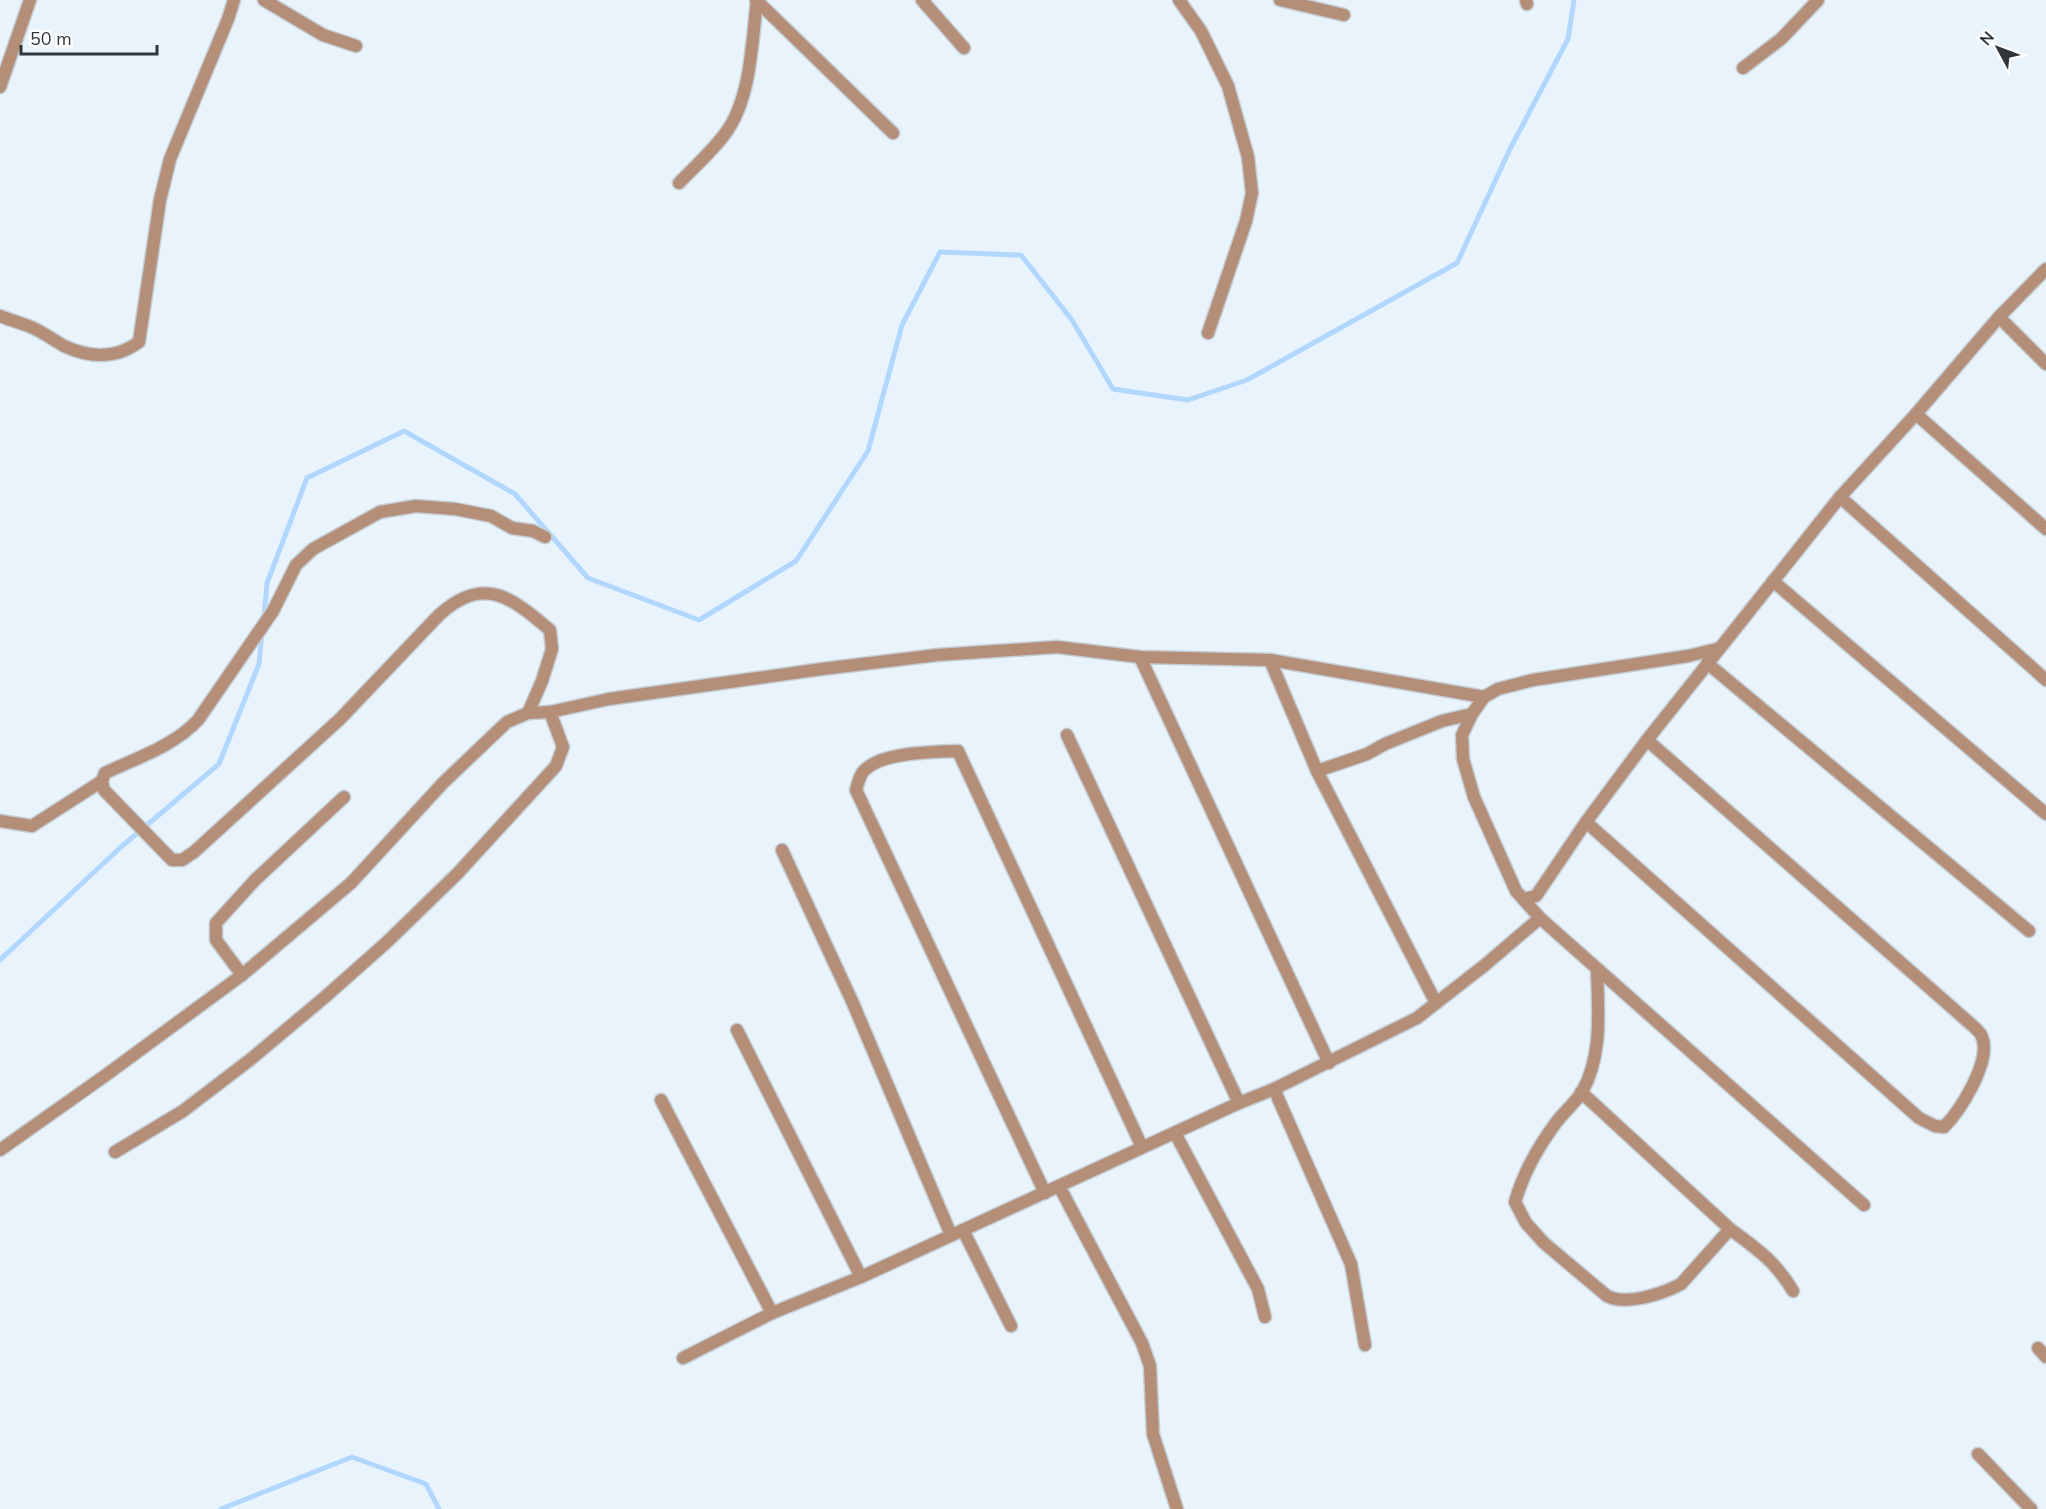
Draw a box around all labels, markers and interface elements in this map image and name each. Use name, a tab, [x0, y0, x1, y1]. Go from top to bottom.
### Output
scale bar	[21, 18, 158, 56]
north arrow	[1968, 18, 2028, 78]
text: 50 m	[30, 27, 72, 51]
text: N	[1975, 27, 2000, 51]

